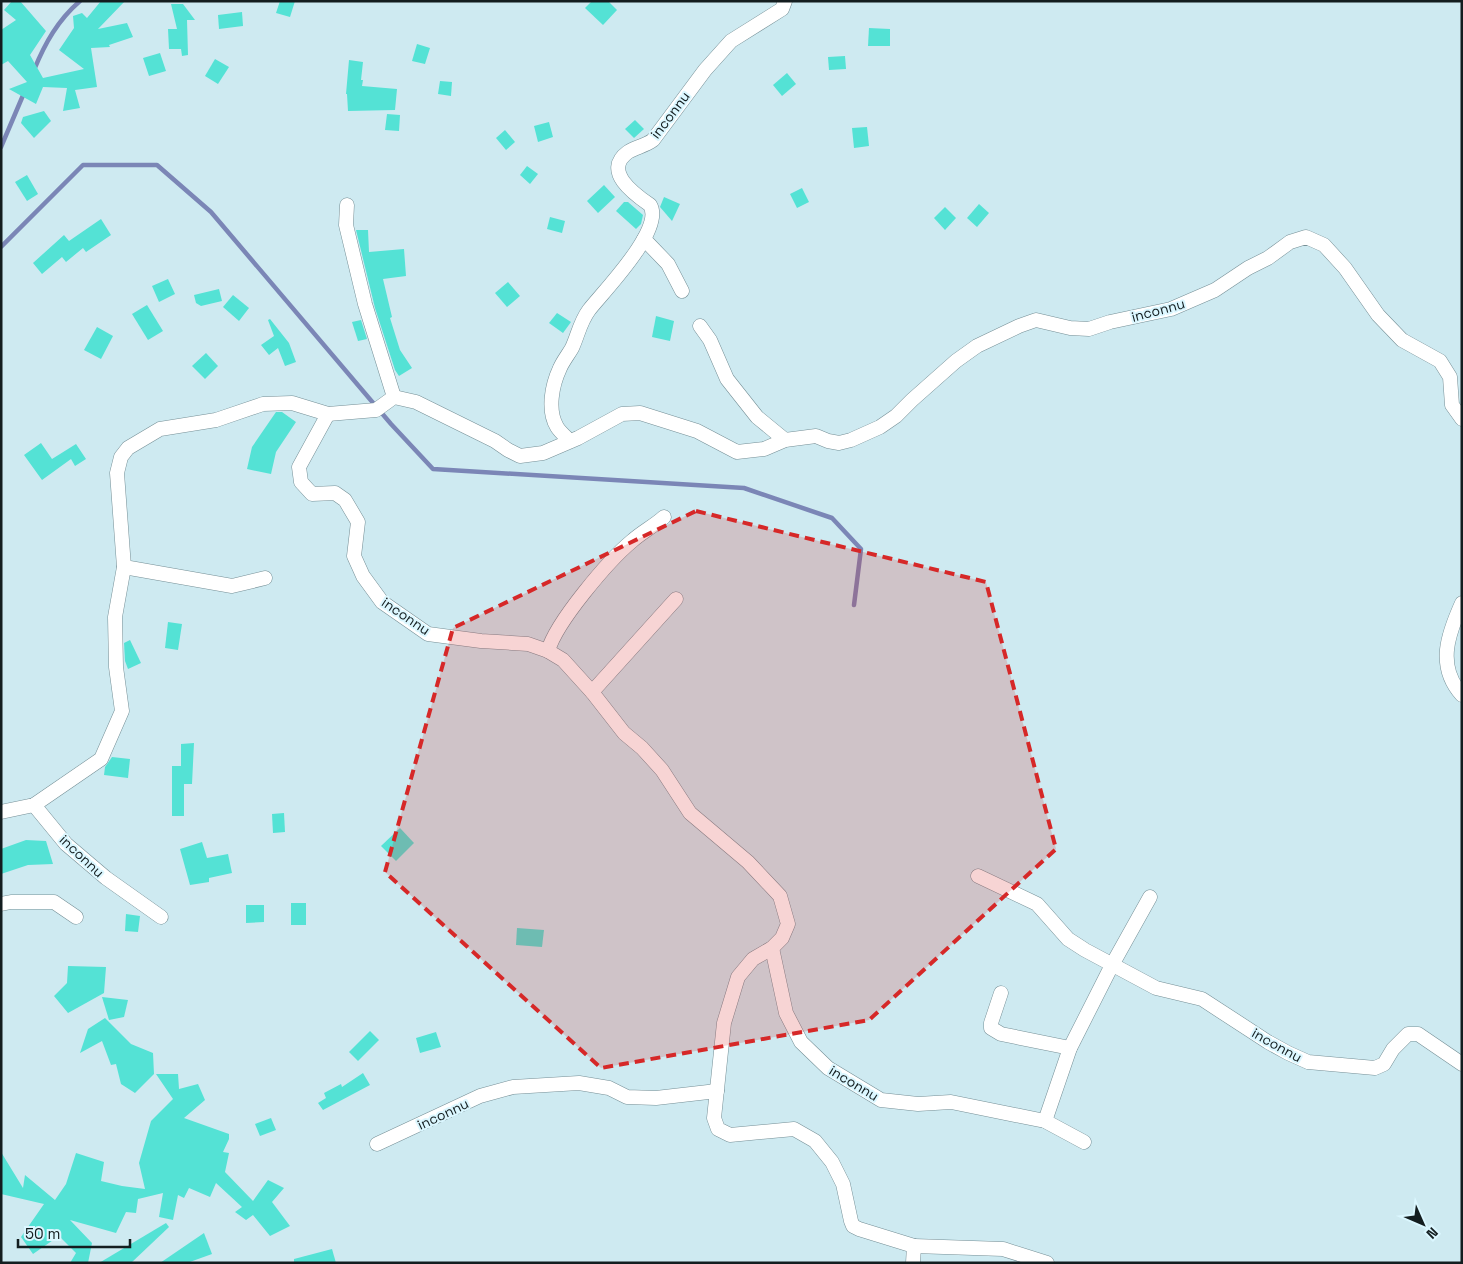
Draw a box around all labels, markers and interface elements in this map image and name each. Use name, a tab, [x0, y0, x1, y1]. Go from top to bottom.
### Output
street label: inconnu	[646, 88, 694, 142]
street label: inconnu	[1129, 294, 1187, 326]
street label: inconnu	[378, 593, 434, 639]
street label: inconnu	[56, 831, 108, 881]
street label: inconnu	[1249, 1024, 1305, 1066]
street label: inconnu	[826, 1061, 882, 1105]
street label: inconnu	[414, 1094, 472, 1134]
north arrow	[1398, 1199, 1448, 1249]
scale bar	[18, 1216, 130, 1248]
text: 50 m	[25, 1224, 60, 1243]
text: N	[1423, 1224, 1442, 1243]

